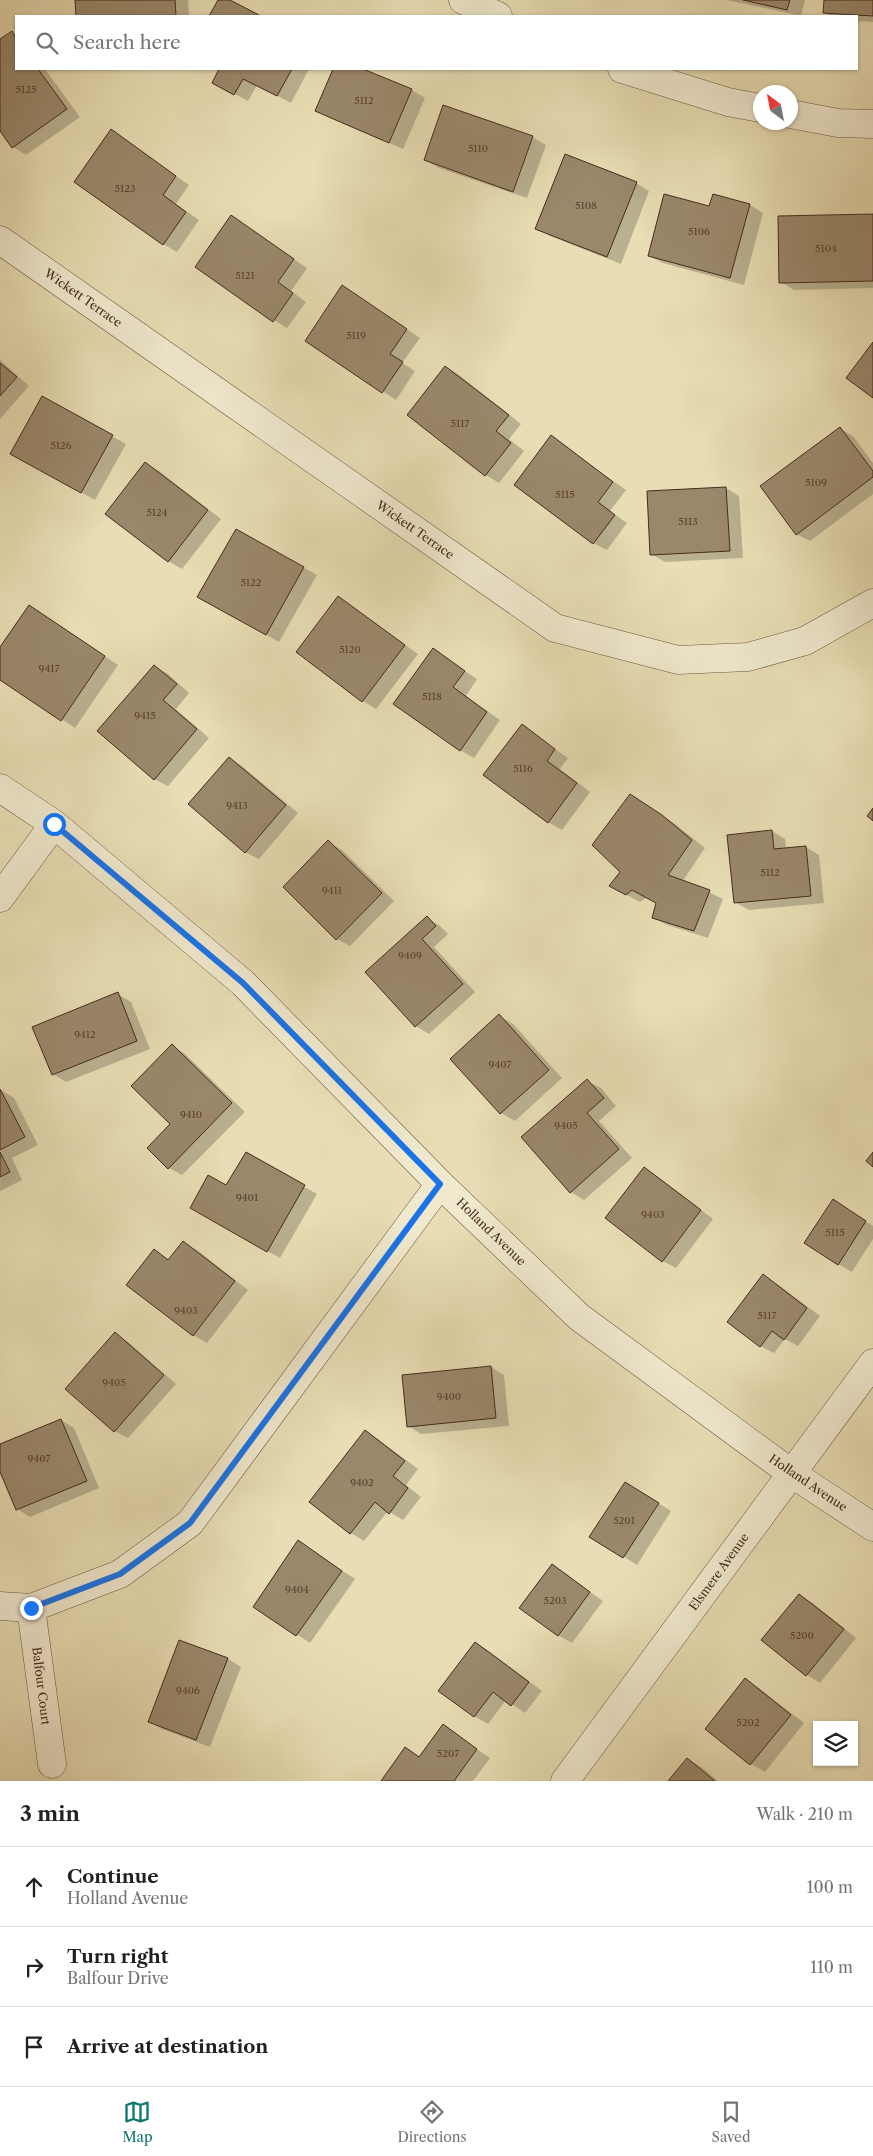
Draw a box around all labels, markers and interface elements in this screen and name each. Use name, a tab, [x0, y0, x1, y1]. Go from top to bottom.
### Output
search box	[15, 15, 858, 70]
icon: search	[33, 29, 61, 57]
text: Search here	[73, 31, 181, 54]
house number: 5125	[16, 83, 36, 96]
north arrow	[753, 85, 798, 130]
house number: 5112	[354, 94, 374, 107]
house number: 5110	[468, 142, 488, 155]
house number: 5123	[115, 182, 135, 195]
house number: 5108	[575, 199, 597, 212]
house number: 5106	[688, 225, 710, 238]
house number: 5104	[815, 242, 837, 255]
street label: Wickett Terrace	[41, 265, 125, 330]
house number: 5121	[235, 269, 256, 282]
house number: 5119	[346, 329, 366, 342]
house number: 5117	[451, 417, 469, 430]
house number: 5126	[50, 439, 72, 452]
house number: 5109	[805, 476, 827, 489]
house number: 5115	[555, 488, 575, 501]
street label: Wickett Terrace	[373, 497, 457, 562]
house number: 5124	[146, 506, 168, 519]
house number: 5113	[678, 515, 698, 528]
house number: 5122	[240, 576, 262, 589]
house number: 5120	[339, 643, 361, 656]
house number: 9417	[39, 662, 59, 675]
house number: 5118	[422, 690, 442, 703]
house number: 9415	[134, 709, 156, 722]
house number: 5116	[513, 762, 533, 775]
house number: 9413	[226, 799, 248, 812]
route start	[43, 813, 66, 836]
house number: 5112	[760, 866, 780, 879]
house number: 9411	[322, 884, 343, 897]
house number: 9409	[398, 949, 422, 962]
house number: 9412	[74, 1028, 96, 1041]
house number: 9407	[489, 1058, 512, 1071]
house number: 9410	[180, 1108, 202, 1121]
house number: 9405	[554, 1119, 578, 1132]
house number: 9401	[236, 1191, 259, 1204]
street label: Holland Avenue	[453, 1195, 529, 1269]
house number: 9403	[641, 1208, 665, 1221]
house number: 5115	[825, 1226, 845, 1239]
house number: 9403	[174, 1304, 198, 1317]
house number: 5117	[758, 1309, 776, 1322]
house number: 9405	[102, 1376, 126, 1389]
house number: 9400	[437, 1390, 461, 1403]
street label: Holland Avenue	[766, 1451, 850, 1514]
house number: 9407	[28, 1452, 51, 1465]
house number: 9402	[350, 1476, 374, 1489]
house number: 5201	[613, 1514, 636, 1527]
street label: Elsmere Avenue	[686, 1530, 752, 1613]
house number: 9404	[285, 1583, 309, 1596]
house number: 5203	[543, 1594, 567, 1607]
route end	[20, 1597, 43, 1620]
house number: 5200	[790, 1629, 814, 1642]
street label: Balfour Court	[29, 1646, 54, 1727]
house number: 9406	[176, 1684, 200, 1697]
house number: 5202	[736, 1716, 760, 1729]
map controls	[813, 1721, 858, 1766]
button: layers	[813, 1721, 858, 1766]
house number: 5207	[437, 1747, 459, 1760]
text: 3 min	[20, 1801, 80, 1826]
text: Walk · 210 m	[757, 1804, 853, 1824]
text: Continue	[67, 1865, 159, 1888]
icon: ahead	[20, 1873, 48, 1901]
text: 100 m	[807, 1877, 853, 1897]
text: Holland Avenue	[67, 1888, 188, 1908]
text: Turn right	[67, 1945, 168, 1968]
icon: right	[20, 1953, 48, 1981]
text: 110 m	[810, 1957, 853, 1977]
text: Balfour Drive	[67, 1968, 169, 1988]
icon: arrive	[20, 2033, 48, 2061]
text: Arrive at destination	[67, 2035, 268, 2058]
tab: Map	[122, 2098, 153, 2146]
tab: Directions	[397, 2098, 467, 2146]
tab: Saved	[712, 2098, 750, 2146]

